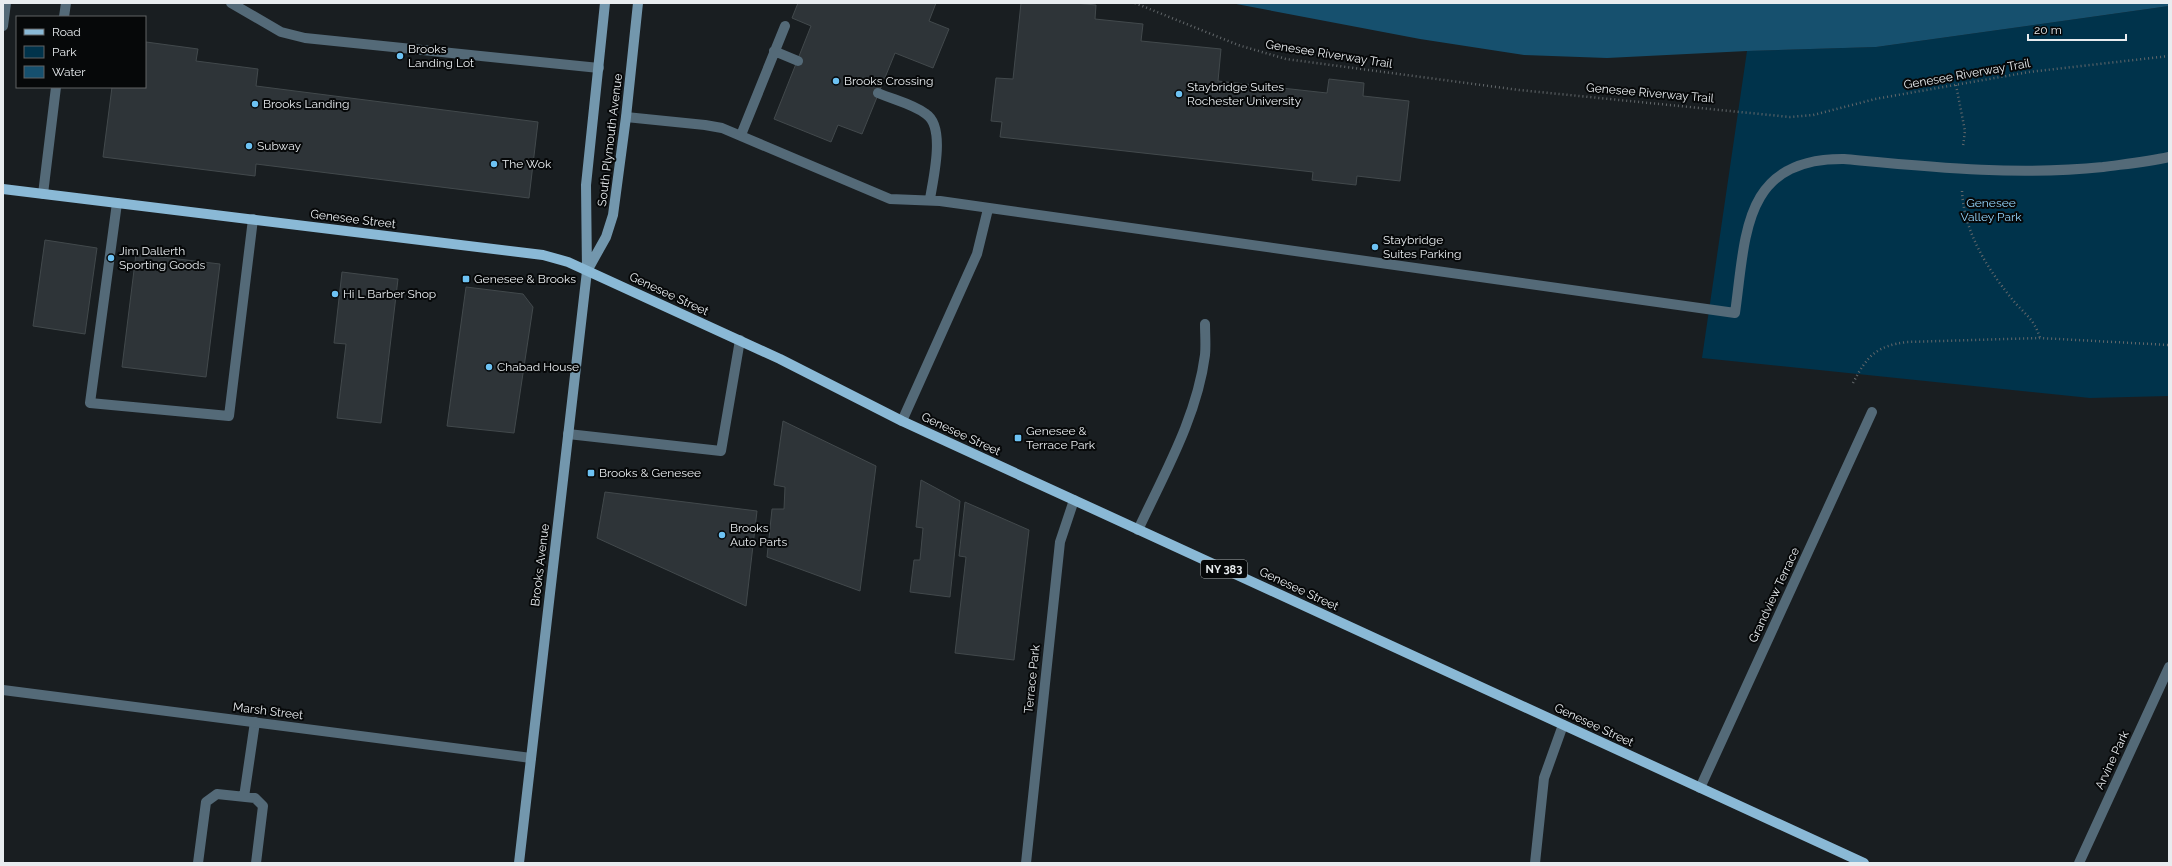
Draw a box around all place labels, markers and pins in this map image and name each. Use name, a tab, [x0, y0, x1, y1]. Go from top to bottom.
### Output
place label: Brooks Landing Lot	[408, 42, 474, 70]
marker: Brooks Landing Lot	[395, 51, 405, 61]
place label: Brooks Crossing	[844, 74, 934, 88]
marker: Brooks Crossing	[831, 76, 841, 86]
place label: Staybridge Suites Rochester University	[1187, 80, 1302, 108]
marker: Staybridge Suites Rochester University	[1174, 89, 1184, 99]
place label: Brooks Landing	[263, 97, 350, 111]
marker: Brooks Landing	[250, 99, 260, 109]
place label: Subway	[257, 139, 302, 153]
marker: Subway	[244, 141, 254, 151]
place label: The Wok	[502, 157, 552, 171]
marker: The Wok	[489, 159, 499, 169]
place label: Staybridge Suites Parking	[1383, 233, 1461, 261]
marker: Staybridge Suites Parking	[1370, 242, 1380, 252]
place label: Jim Dallerth Sporting Goods	[119, 244, 205, 272]
marker: Jim Dallerth Sporting Goods	[106, 253, 116, 263]
place label: Genesee & Brooks	[474, 272, 576, 286]
marker: Genesee & Brooks	[461, 274, 471, 284]
place label: Hi L Barber Shop	[343, 287, 436, 301]
marker: Hi L Barber Shop	[330, 289, 340, 299]
place label: Chabad House	[497, 360, 579, 374]
marker: Chabad House	[484, 362, 494, 372]
place label: Genesee & Terrace Park	[1026, 424, 1096, 452]
marker: Genesee & Terrace Park	[1013, 433, 1023, 443]
place label: Brooks & Genesee	[599, 466, 701, 480]
marker: Brooks & Genesee	[586, 468, 596, 478]
place label: Brooks Auto Parts	[730, 521, 787, 549]
marker: Brooks Auto Parts	[717, 530, 727, 540]

